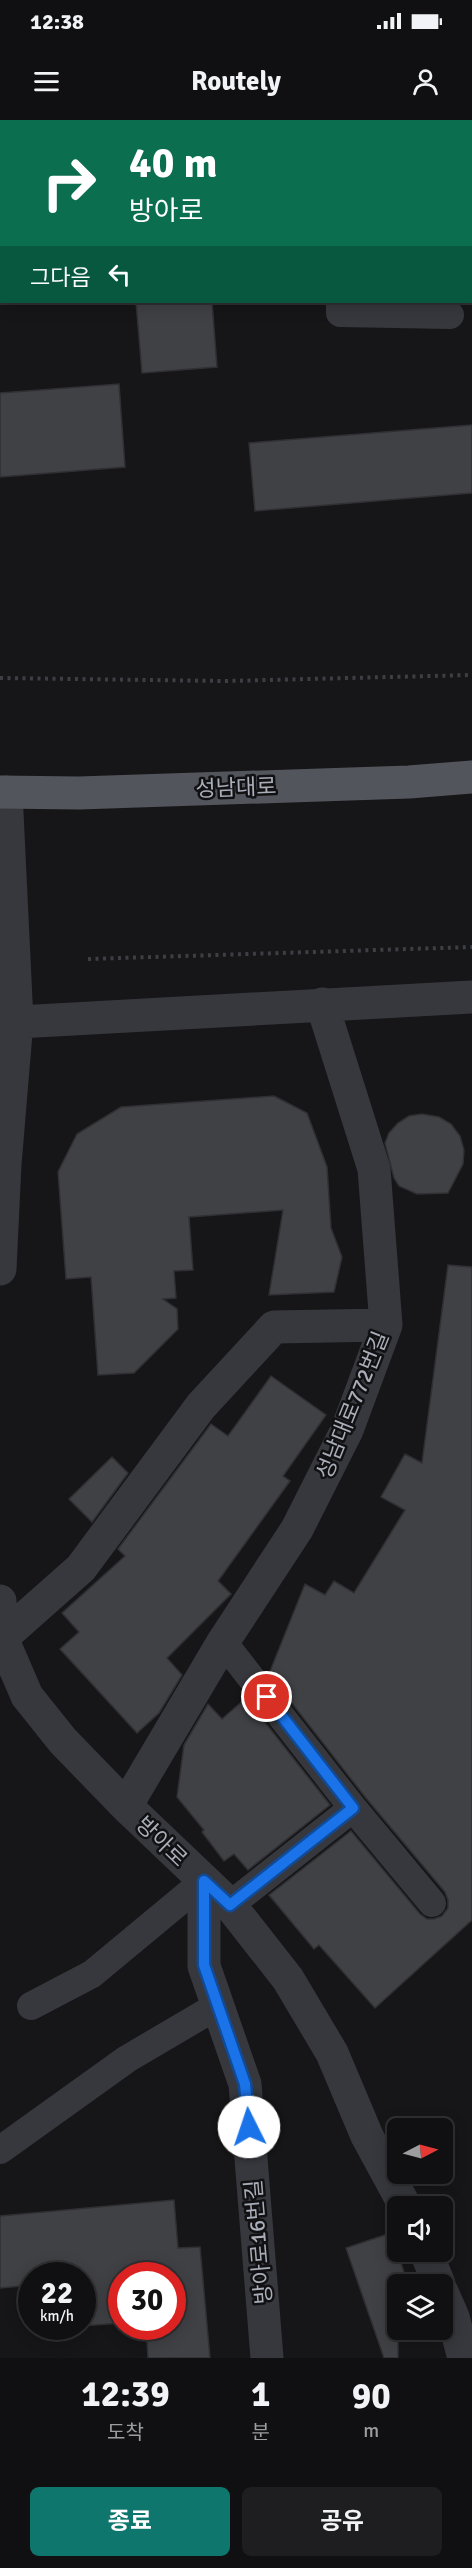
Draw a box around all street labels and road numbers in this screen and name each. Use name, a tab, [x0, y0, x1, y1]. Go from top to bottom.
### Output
street label: 성남대로	[195, 773, 277, 802]
street label: 성남대로772번길	[311, 1327, 394, 1483]
street label: 방아로	[130, 1811, 193, 1872]
street label: 방아로16번길	[240, 2179, 277, 2305]

